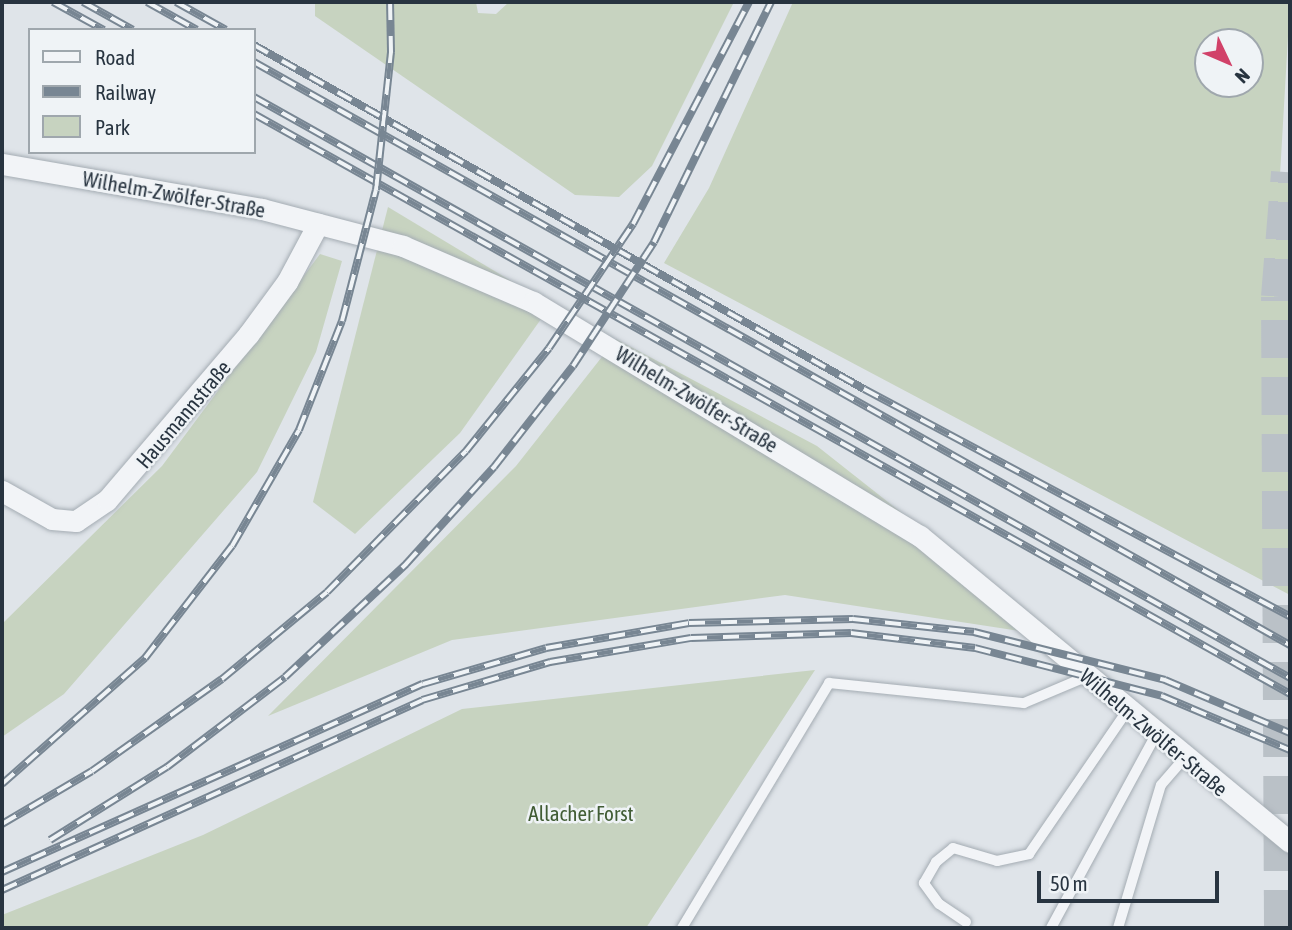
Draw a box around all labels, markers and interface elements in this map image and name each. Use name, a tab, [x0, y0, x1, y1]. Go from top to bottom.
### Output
legend	[28, 28, 256, 154]
north arrow	[1194, 28, 1264, 98]
text: Road	[95, 45, 135, 69]
text: N	[1231, 65, 1254, 88]
text: Railway	[95, 80, 156, 104]
text: Park	[95, 115, 130, 139]
street label: Wilhelm-Zwölfer-Straße	[81, 166, 267, 222]
street label: Wilhelm-Zwölfer-Straße	[611, 341, 783, 457]
street label: Hausmannstraße	[131, 355, 235, 473]
street label: Wilhelm-Zwölfer-Straße	[1075, 663, 1233, 801]
park label: Allacher Forst	[528, 800, 634, 826]
scale bar	[1040, 856, 1222, 900]
text: 50 m	[1050, 871, 1088, 895]

